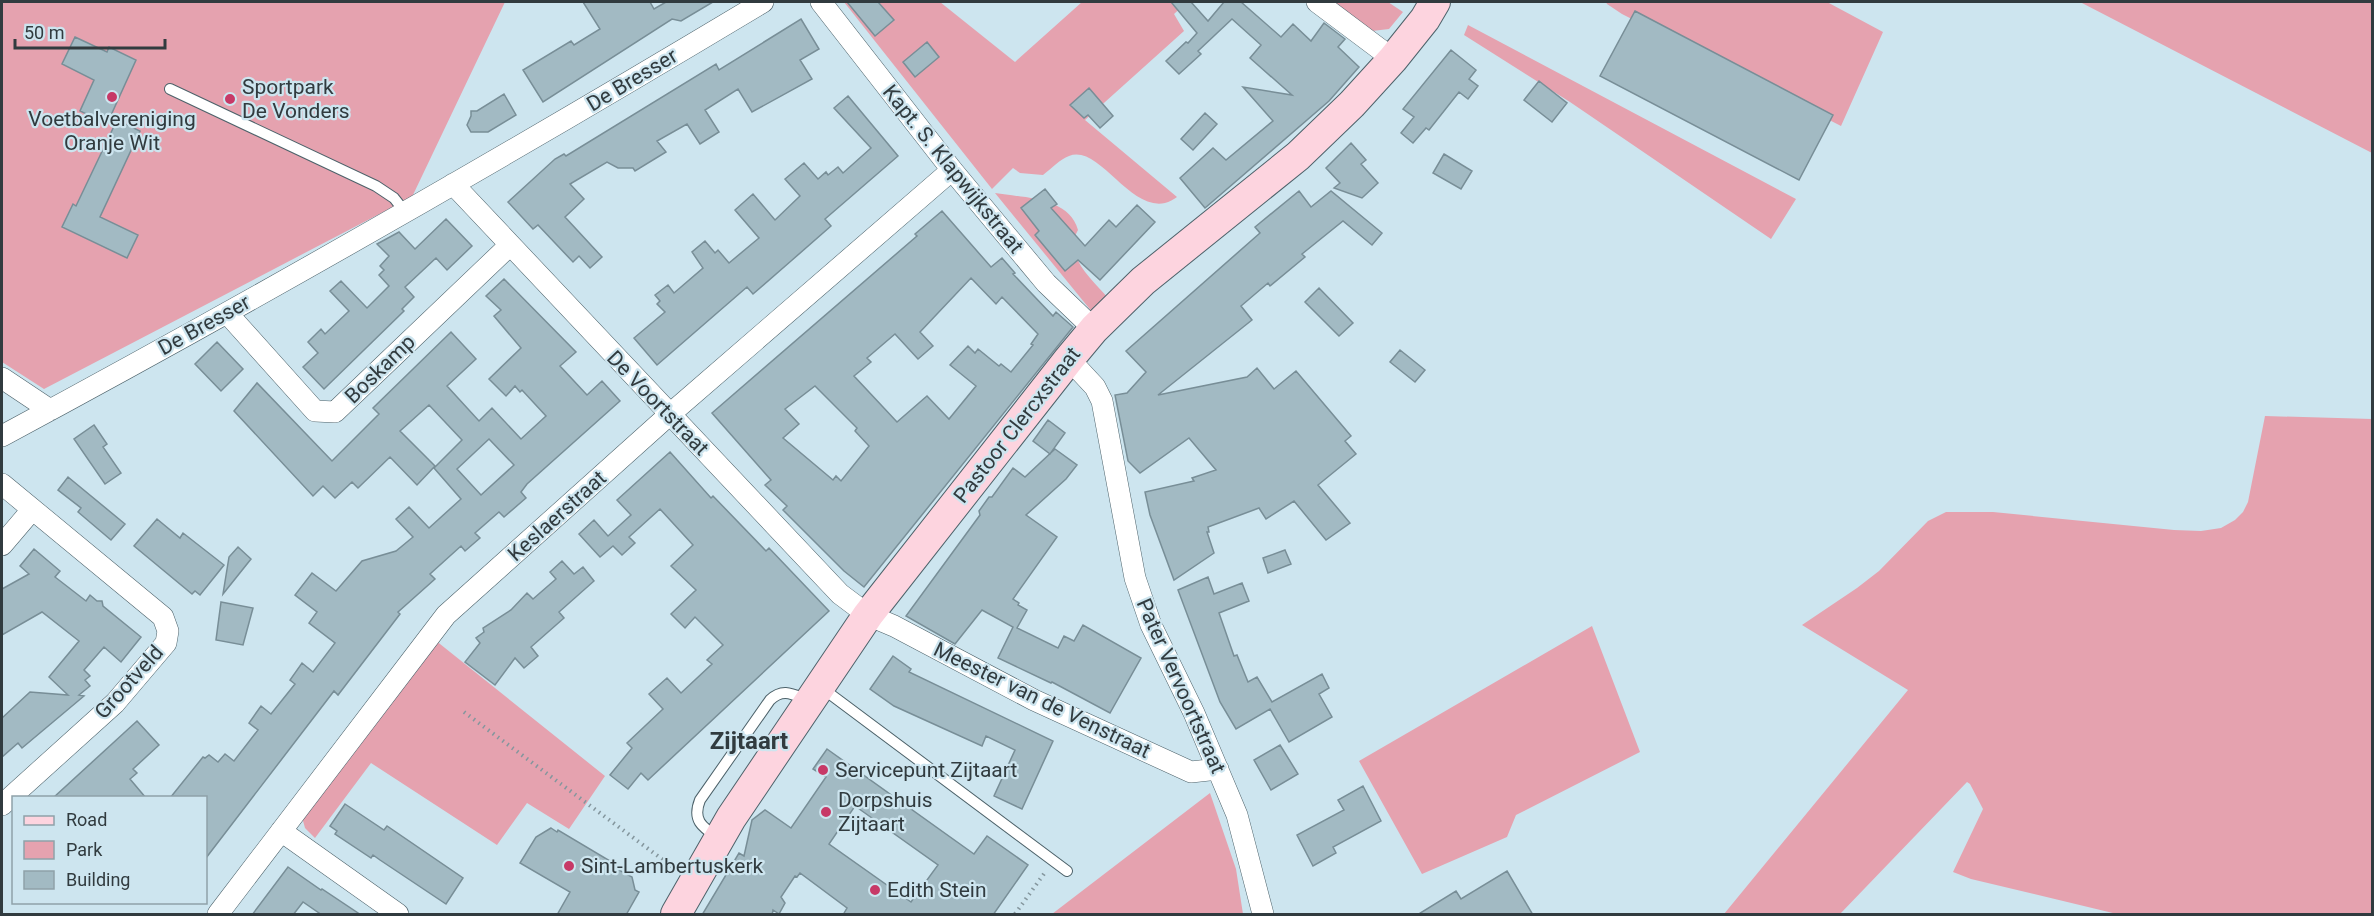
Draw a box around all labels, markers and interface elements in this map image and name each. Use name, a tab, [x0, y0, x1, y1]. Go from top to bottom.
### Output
scale bar	[15, 12, 165, 50]
text: 50 m	[24, 22, 64, 43]
street label: De Bresser	[582, 44, 682, 116]
place label: Sportpark De Vonders	[242, 75, 350, 123]
street label: Kapt. S. Klapwijkstraat	[878, 80, 1028, 258]
marker: Voetbalvereniging Oranje Wit	[105, 90, 119, 104]
marker: Sportpark De Vonders	[223, 92, 237, 106]
place label: Voetbalvereniging Oranje Wit	[28, 107, 196, 155]
street label: De Bresser	[154, 290, 254, 360]
street label: Boskamp	[340, 330, 420, 408]
street label: Pastoor Clercxstraat	[949, 342, 1085, 508]
street label: De Voortstraat	[602, 346, 714, 460]
street label: Keslaerstraat	[503, 466, 611, 566]
street label: Pater Vervoortstraat	[1132, 595, 1230, 777]
street label: Meester van de Venstraat	[930, 637, 1154, 763]
street label: Grootveld	[90, 640, 168, 724]
district label: Zijtaart	[710, 727, 788, 755]
place label: Servicepunt Zijtaart	[835, 758, 1017, 782]
marker: Servicepunt Zijtaart	[816, 763, 830, 777]
place label: Dorpshuis Zijtaart	[838, 788, 933, 836]
legend	[12, 796, 207, 904]
marker: Dorpshuis Zijtaart	[819, 805, 833, 819]
text: Road	[66, 809, 107, 830]
text: Park	[66, 839, 103, 860]
place label: Sint-Lambertuskerk	[581, 854, 764, 878]
marker: Sint-Lambertuskerk	[562, 859, 576, 873]
text: Building	[66, 869, 130, 890]
place label: Edith Stein	[887, 878, 987, 902]
marker: Edith Stein	[868, 883, 882, 897]

